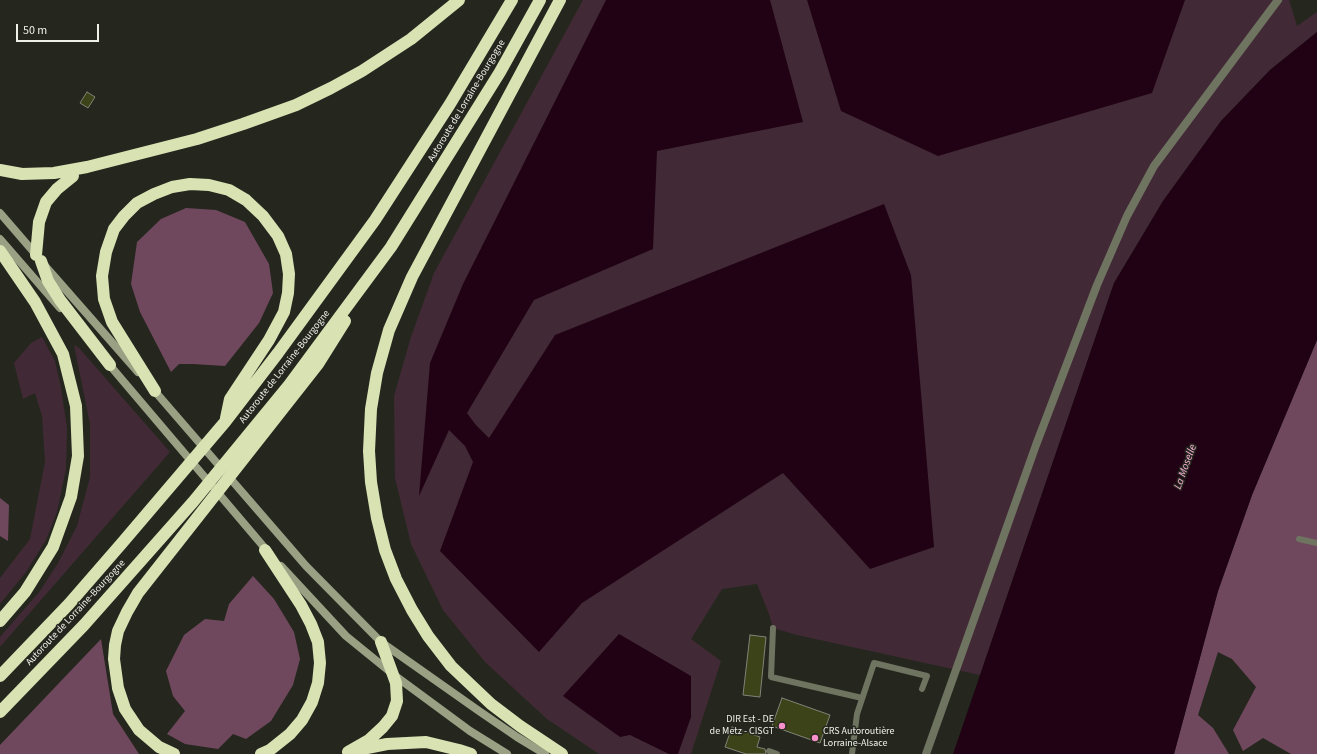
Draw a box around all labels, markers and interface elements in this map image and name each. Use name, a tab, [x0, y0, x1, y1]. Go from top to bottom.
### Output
scale bar	[18, 16, 101, 42]
text: 50 m	[23, 22, 47, 39]
street label: Autoroute de Lorraine-Bourgogne	[426, 38, 508, 164]
street label: Autoroute de Lorraine-Bourgogne	[237, 308, 333, 426]
water label: La Moselle	[1172, 443, 1200, 491]
street label: Autoroute de Lorraine-Bourgogne	[24, 558, 128, 668]
place label: DIR Est - DE de Metz - CISGT	[710, 714, 774, 738]
marker: DIR Est - DE de Metz - CISGT	[777, 721, 787, 731]
place label: CRS Autoroutière Lorraine-Alsace	[823, 726, 894, 750]
marker: CRS Autoroutière Lorraine-Alsace	[810, 733, 820, 743]

